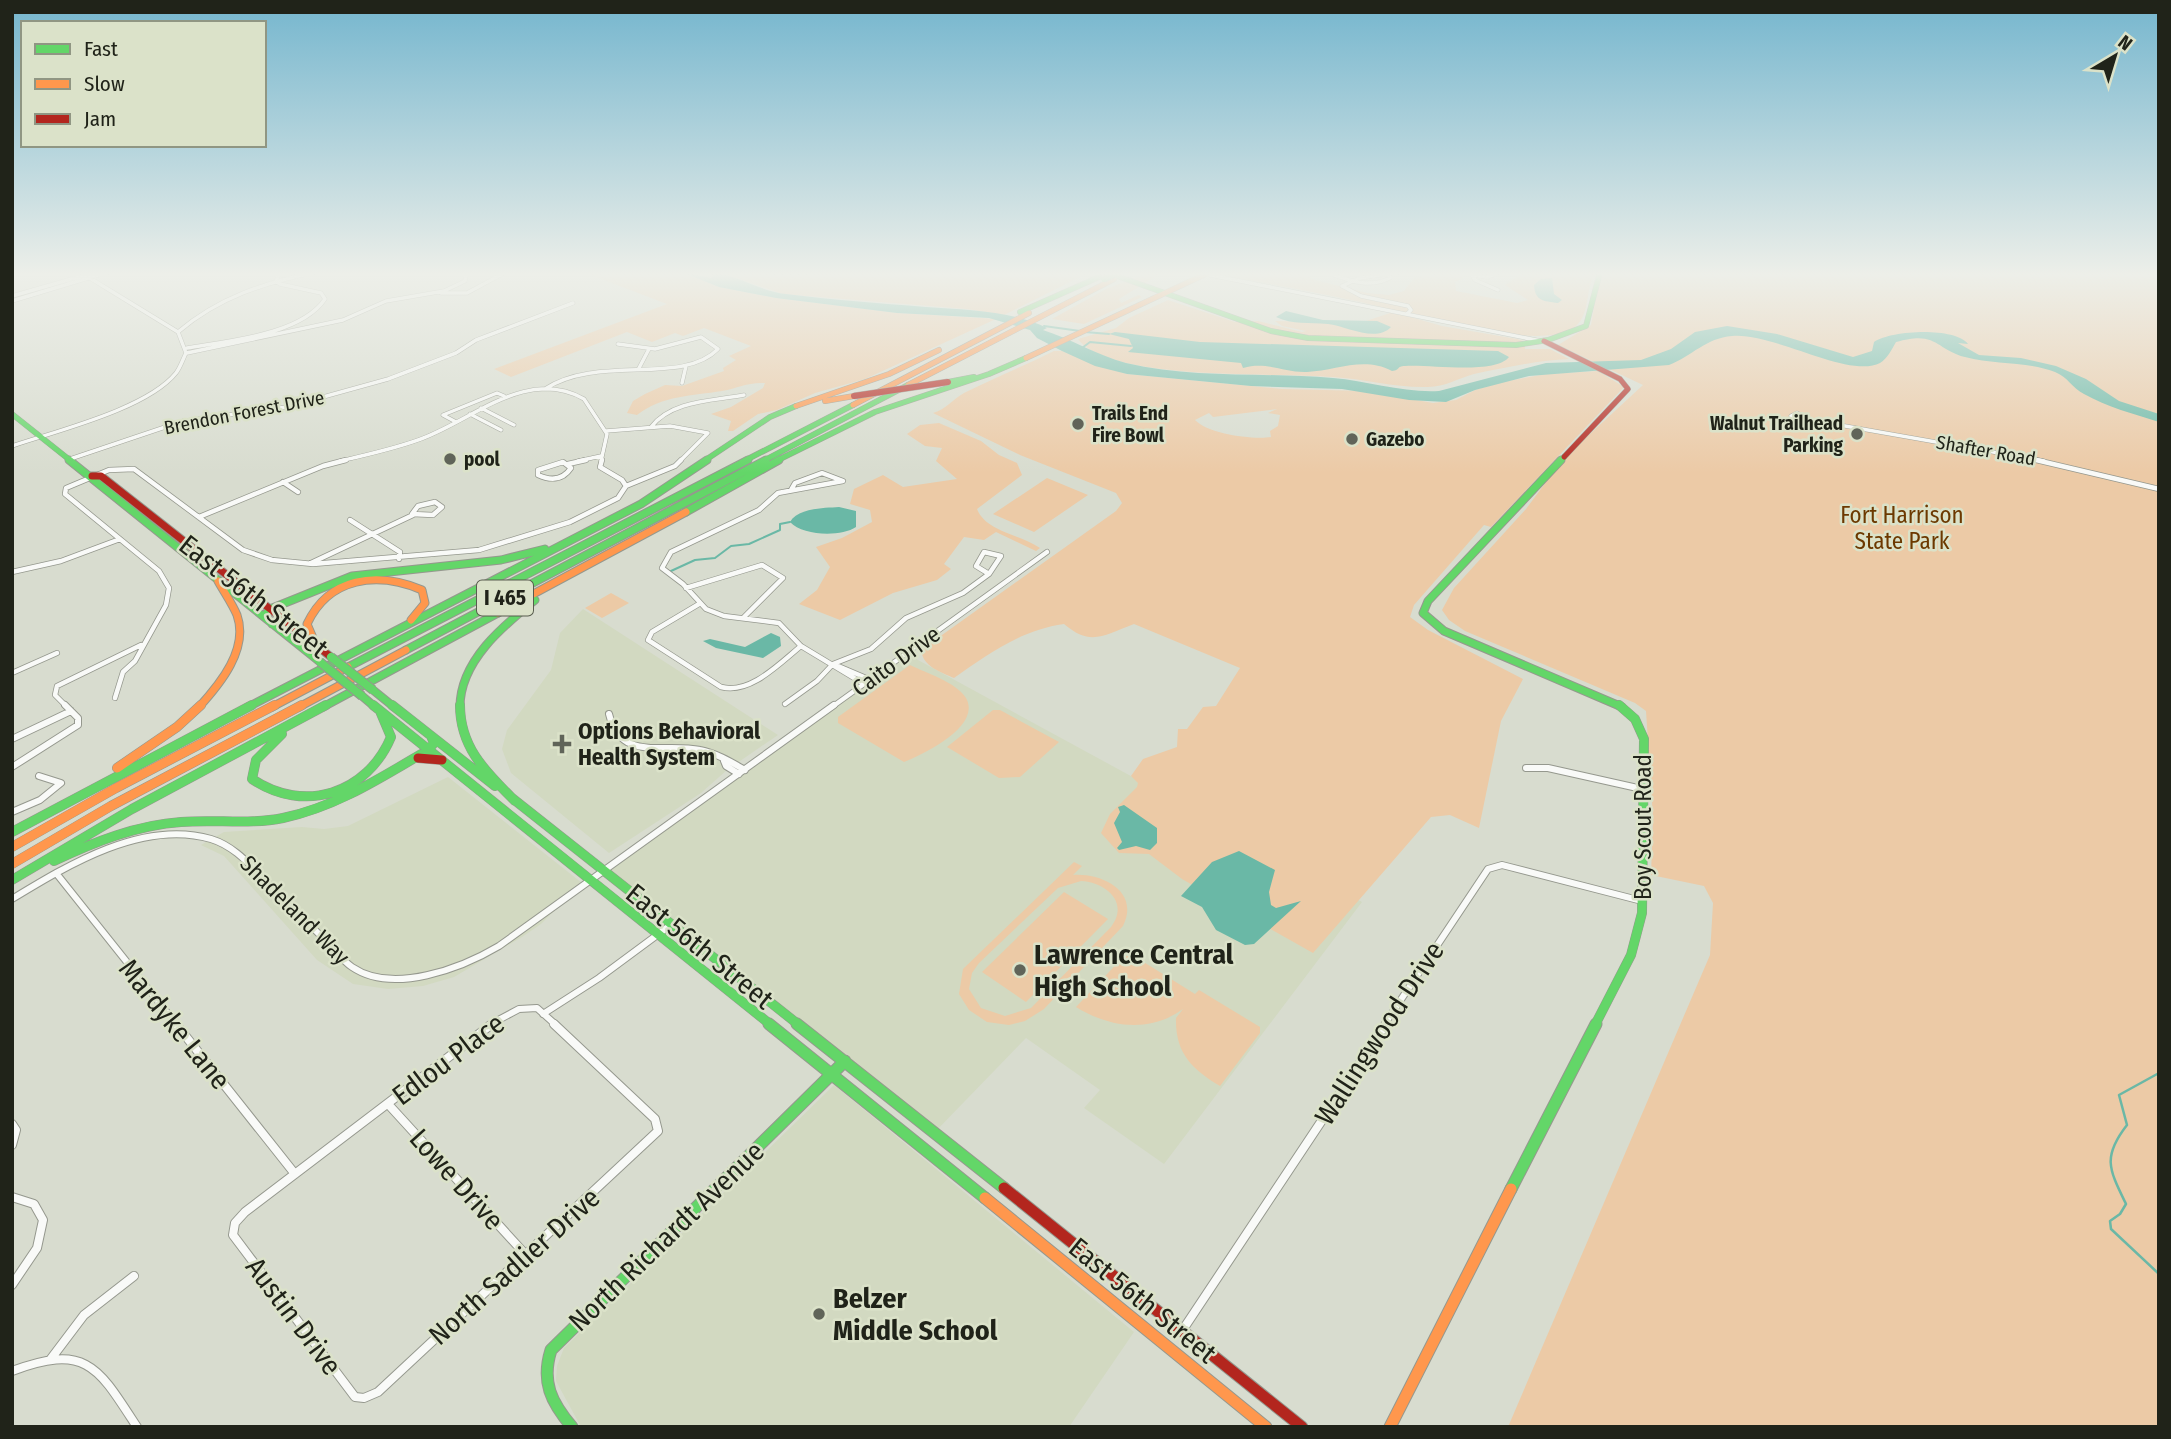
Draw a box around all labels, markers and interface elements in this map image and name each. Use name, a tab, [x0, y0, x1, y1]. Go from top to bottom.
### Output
legend	[21, 21, 266, 147]
north arrow	[2080, 21, 2150, 91]
text: N	[2114, 30, 2137, 56]
text: Fast	[84, 36, 118, 62]
text: Slow	[84, 71, 125, 97]
text: Jam	[84, 106, 116, 132]
street label: Brendon Forest Drive	[162, 386, 326, 439]
place label: Trails End Fire Bowl	[1092, 402, 1168, 447]
place label: Walnut Trailhead Parking	[1710, 412, 1844, 457]
marker: Trails End Fire Bowl	[1070, 416, 1086, 432]
marker: Walnut Trailhead Parking	[1849, 426, 1865, 442]
place label: Gazebo	[1366, 428, 1425, 451]
street label: Shafter Road	[1934, 430, 2037, 471]
marker: Gazebo	[1344, 431, 1360, 447]
place label: pool	[464, 448, 501, 471]
marker: pool	[442, 451, 458, 467]
park label: Fort Harrison State Park	[1840, 501, 1964, 555]
street label: East 56th Street	[173, 528, 335, 665]
road number: I 465	[477, 580, 533, 616]
street label: Caito Drive	[847, 620, 945, 702]
place label: Options Behavioral Health System	[578, 717, 761, 771]
marker: Options Behavioral Health System	[552, 734, 572, 754]
street label: Boy Scout Road	[1629, 754, 1657, 900]
street label: Shadeland Way	[234, 849, 356, 971]
street label: East 56th Street	[619, 877, 781, 1016]
street label: Wallingwood Drive	[1308, 935, 1451, 1131]
place label: Lawrence Central High School	[1034, 938, 1234, 1003]
street label: Mardyke Lane	[112, 953, 237, 1096]
marker: Lawrence Central High School	[1012, 962, 1028, 978]
street label: Edlou Place	[386, 1007, 511, 1112]
street label: Lowe Drive	[403, 1122, 511, 1237]
street label: North Richardt Avenue	[562, 1135, 771, 1338]
street label: North Sadlier Drive	[422, 1181, 607, 1352]
street label: East 56th Street	[1062, 1231, 1224, 1370]
street label: Austin Drive	[239, 1251, 348, 1381]
place label: Belzer Middle School	[833, 1282, 998, 1347]
marker: Belzer Middle School	[811, 1306, 827, 1322]

